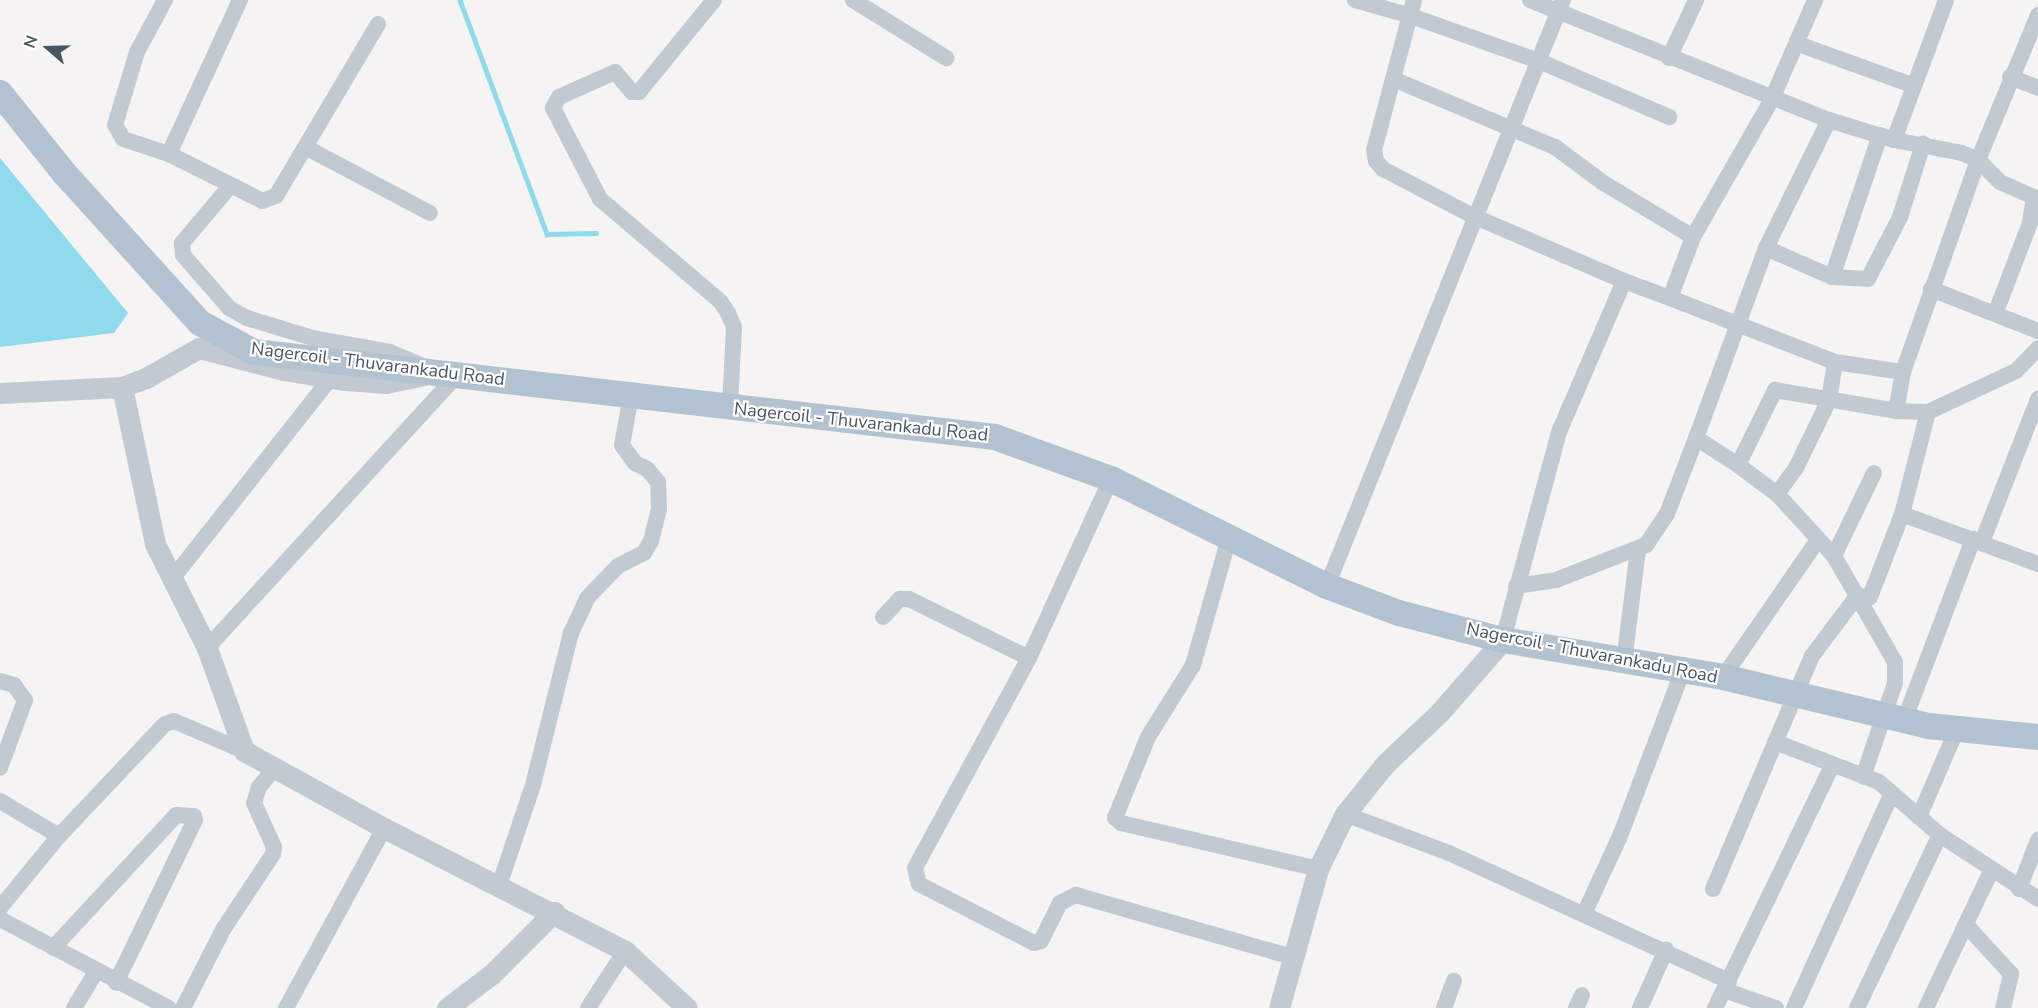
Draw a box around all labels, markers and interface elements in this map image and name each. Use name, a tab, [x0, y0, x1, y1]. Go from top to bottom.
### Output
north arrow	[18, 18, 78, 78]
text: N	[19, 32, 43, 51]
street label: Nagercoil - Thuvarankadu Road	[250, 338, 506, 390]
street label: Nagercoil - Thuvarankadu Road	[733, 398, 989, 446]
street label: Nagercoil - Thuvarankadu Road	[1465, 618, 1719, 688]

